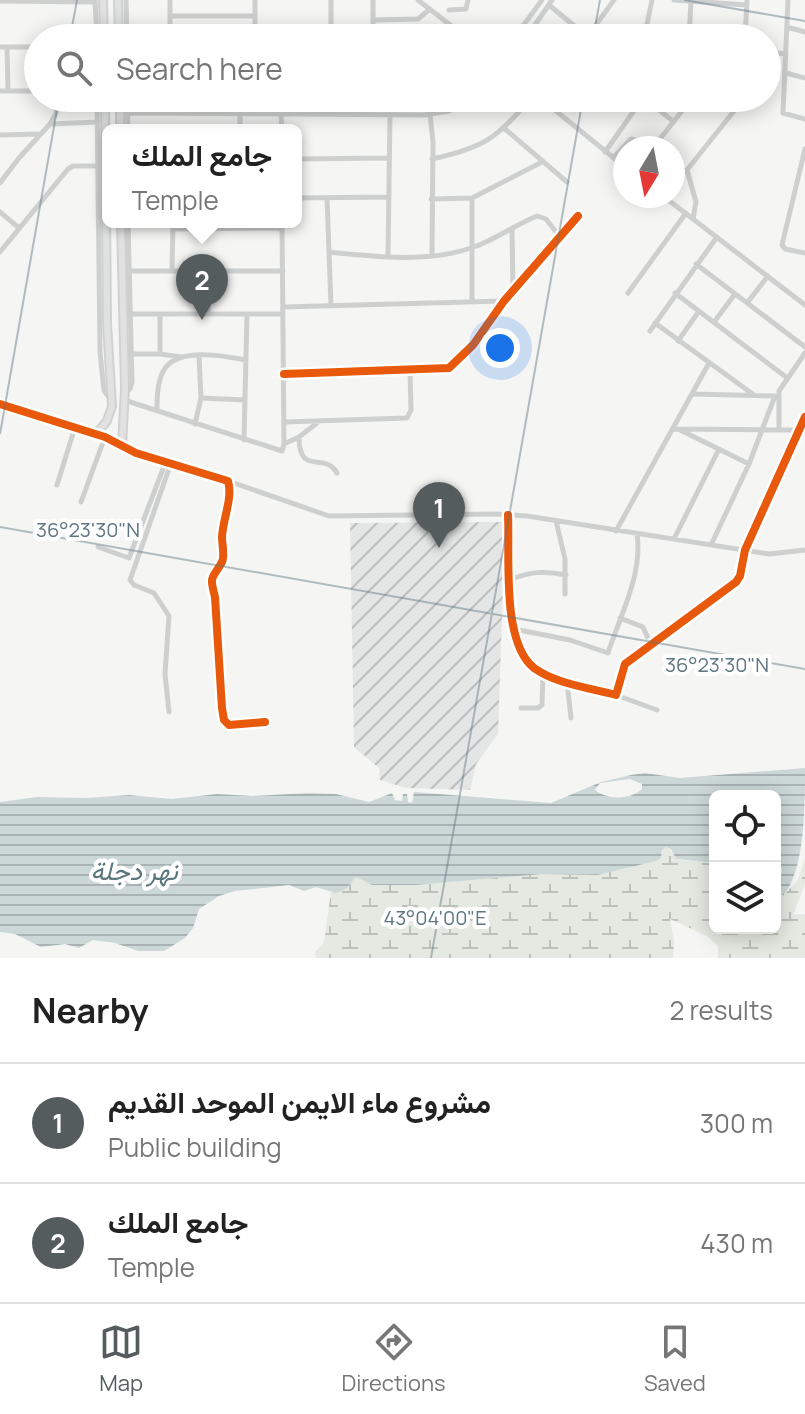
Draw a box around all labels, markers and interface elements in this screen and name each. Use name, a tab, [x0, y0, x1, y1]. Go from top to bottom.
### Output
search box	[24, 24, 781, 112]
icon: search	[52, 46, 96, 90]
text: Search here	[116, 48, 283, 89]
popup	[102, 124, 302, 228]
text: جامع الملك	[132, 134, 272, 175]
north arrow	[613, 136, 685, 208]
text: Temple	[132, 182, 219, 218]
pin: 2	[176, 254, 228, 320]
your location	[480, 328, 520, 368]
pin: 1	[413, 482, 465, 548]
text: 36°23'30"N	[36, 516, 140, 543]
text: 36°23'30"N	[665, 651, 769, 678]
map controls	[709, 790, 781, 934]
button: locate	[709, 790, 781, 862]
water label: نهر دجلة	[90, 852, 179, 888]
button: layers	[709, 862, 781, 934]
text: 43°04'00"E	[383, 904, 487, 931]
text: Nearby	[32, 987, 148, 1033]
text: 2 results	[669, 992, 773, 1028]
text: مشروع ماء الايمن الموحد القديم	[108, 1081, 491, 1122]
text: 1	[52, 1105, 64, 1141]
text: 300 m	[700, 1105, 773, 1141]
text: Public building	[108, 1129, 282, 1165]
text: جامع الملك	[108, 1201, 248, 1242]
text: 2	[50, 1225, 66, 1261]
text: 430 m	[700, 1225, 773, 1261]
text: Temple	[108, 1249, 195, 1285]
tab: Map	[99, 1320, 143, 1398]
tab: Directions	[341, 1320, 446, 1398]
tab: Saved	[644, 1320, 706, 1398]

